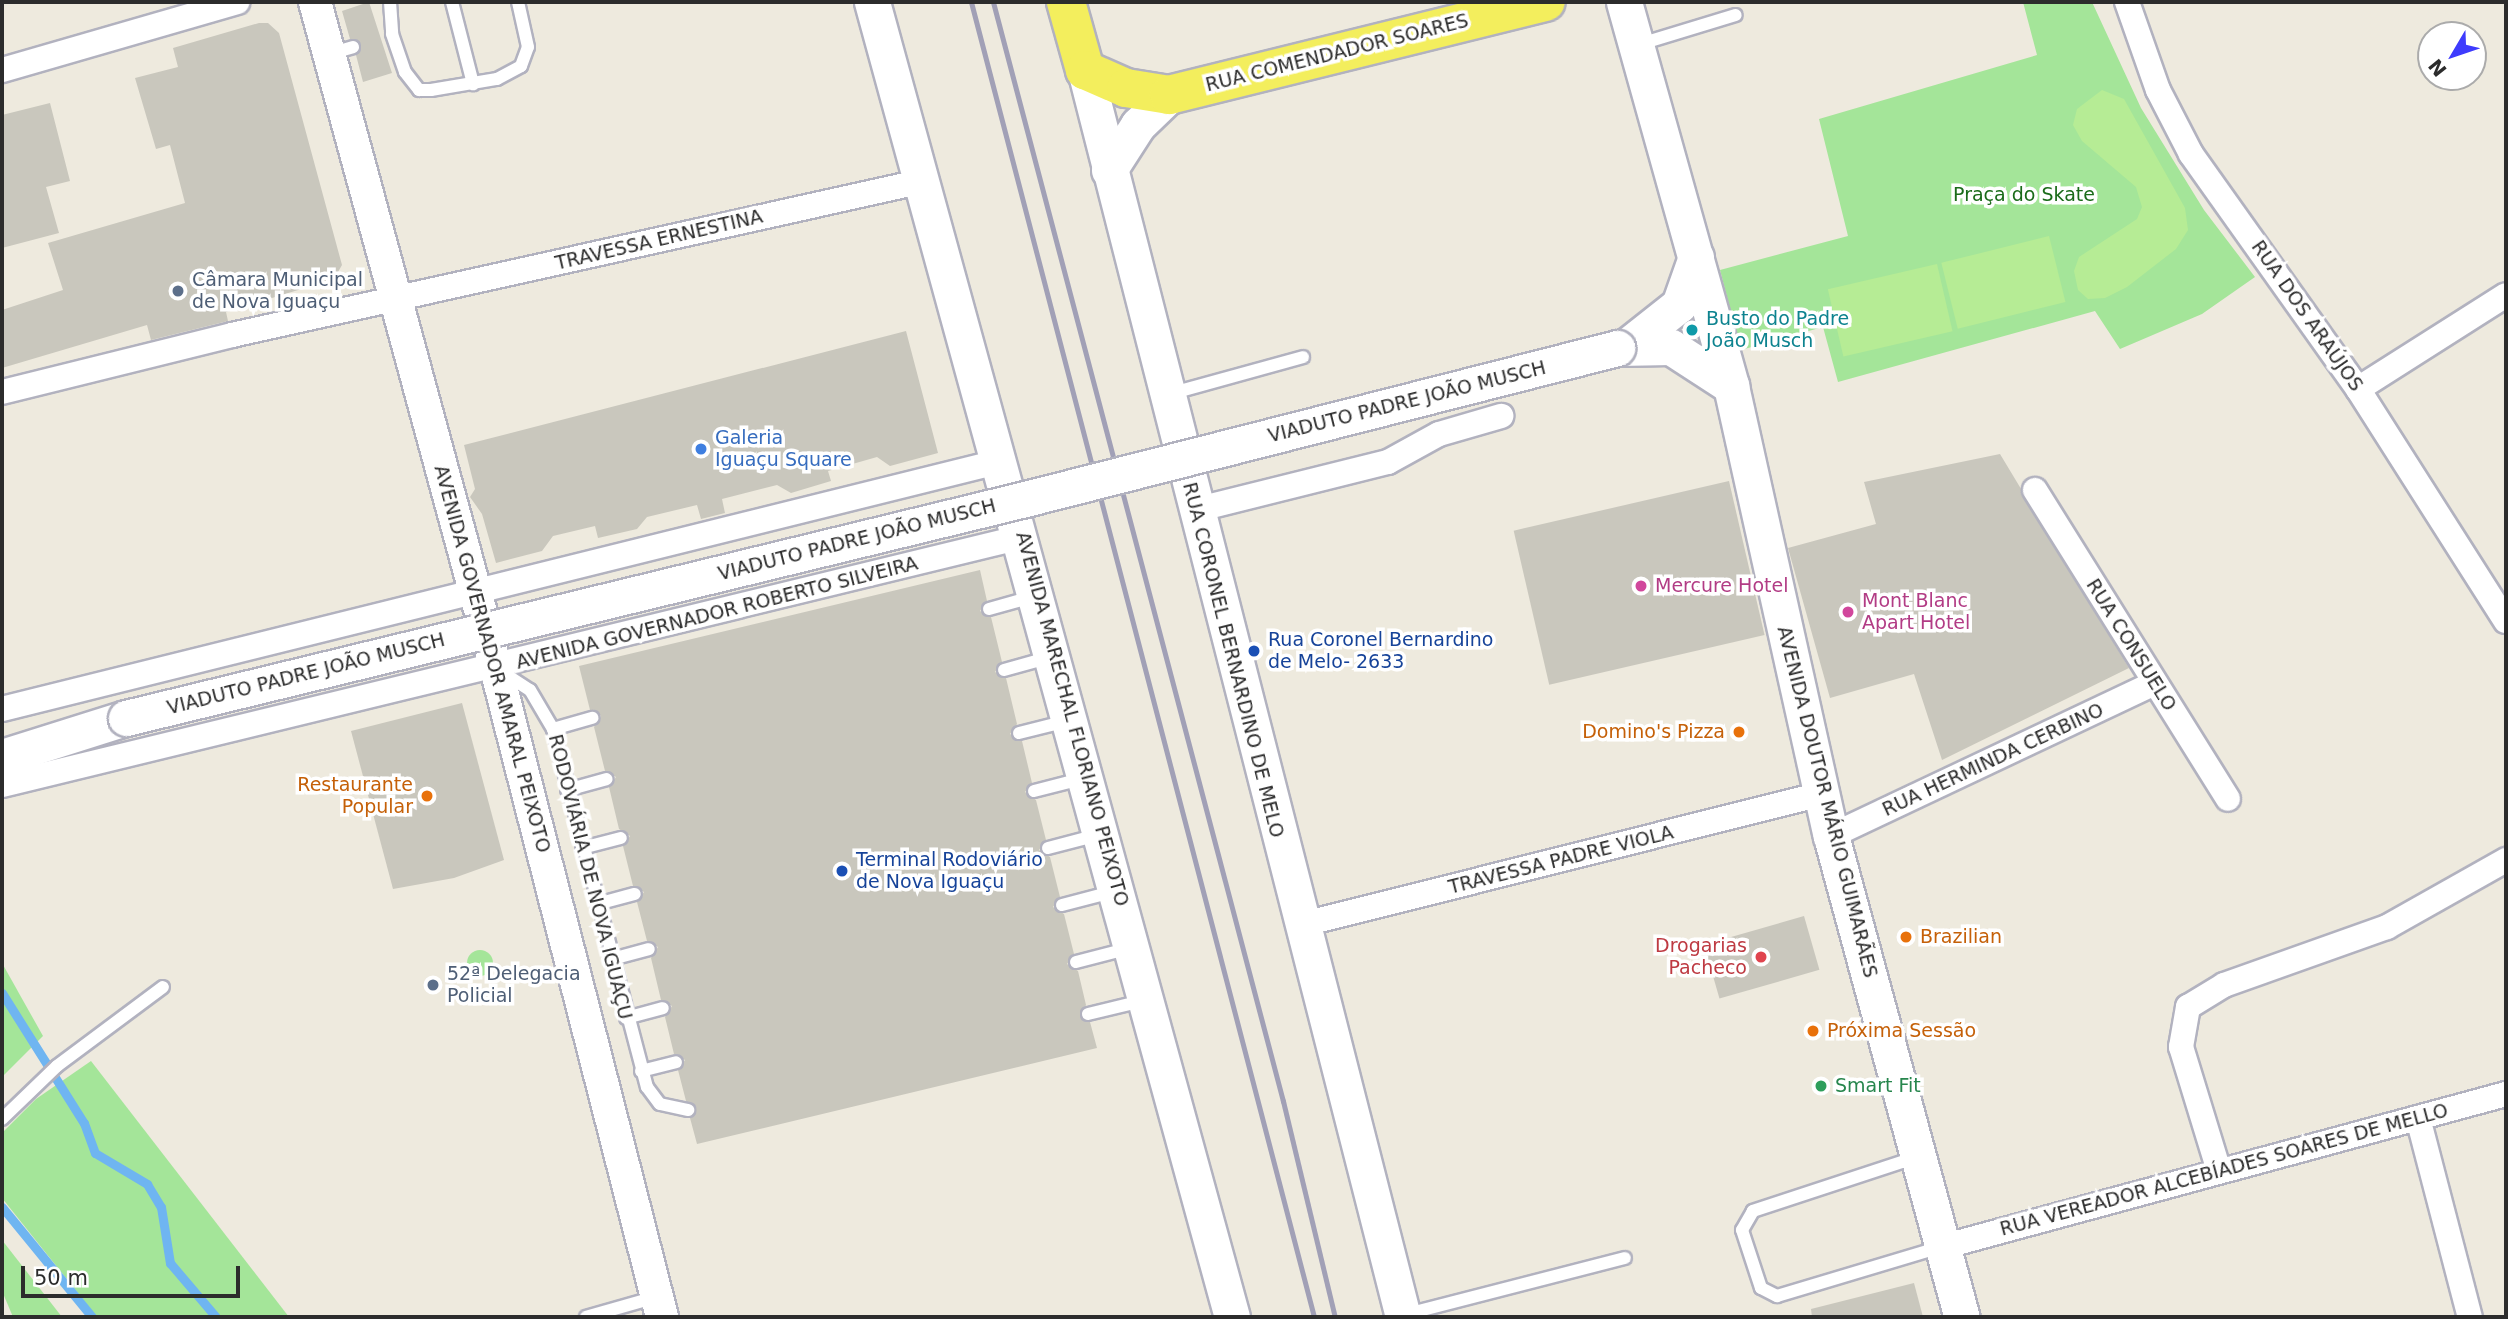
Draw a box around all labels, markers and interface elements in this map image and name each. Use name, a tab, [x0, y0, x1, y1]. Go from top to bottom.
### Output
street label: RUA COMENDADOR SOARES	[1203, 9, 1471, 97]
north arrow	[2417, 21, 2487, 91]
text: N	[2424, 55, 2451, 81]
park label: Praça do Skate	[1953, 184, 2095, 206]
street label: TRAVESSA ERNESTINA	[553, 205, 765, 275]
street label: RUA DOS ARAÚJOS	[2246, 236, 2368, 396]
place label: Câmara Municipal de Nova Iguaçu	[192, 269, 363, 313]
marker: Câmara Municipal de Nova Iguaçu	[170, 283, 186, 299]
place label: Busto do Padre João Musch	[1706, 308, 1849, 352]
marker: Busto do Padre João Musch	[1684, 322, 1700, 338]
street label: VIADUTO PADRE JOÃO MUSCH	[1266, 356, 1548, 448]
place label: Galeria Iguaçu Square	[715, 427, 852, 471]
marker: Galeria Iguaçu Square	[693, 441, 709, 457]
street label: AVENIDA GOVERNADOR AMARAL PEIXOTO	[429, 463, 555, 855]
street label: RUA CORONEL BERNARDINO DE MELO	[1178, 480, 1288, 840]
street label: VIADUTO PADRE JOÃO MUSCH	[716, 494, 998, 586]
street label: AVENIDA MARECHAL FLORIANO PEIXOTO	[1011, 529, 1133, 909]
street label: AVENIDA GOVERNADOR ROBERTO SILVEIRA	[514, 552, 920, 674]
place label: Mercure Hotel	[1655, 575, 1788, 597]
street label: RUA CONSUELO	[2081, 575, 2181, 715]
marker: Mercure Hotel	[1633, 578, 1649, 594]
place label: Mont Blanc Apart Hotel	[1862, 590, 1970, 634]
marker: Mont Blanc Apart Hotel	[1840, 604, 1856, 620]
street label: AVENIDA DOUTOR MÁRIO GUIMARÃES	[1772, 624, 1882, 980]
street label: VIADUTO PADRE JOÃO MUSCH	[165, 628, 447, 720]
place label: Rua Coronel Bernardino de Melo- 2633	[1268, 629, 1493, 673]
marker: Rua Coronel Bernardino de Melo- 2633	[1246, 643, 1262, 659]
street label: RUA HERMINDA CERBINO	[1879, 699, 2107, 821]
place label: Domino's Pizza	[1582, 721, 1725, 743]
marker: Domino's Pizza	[1731, 724, 1747, 740]
street label: RODOVIÁRIA DE NOVA IGUAÇU	[543, 732, 637, 1022]
place label: Restaurante Popular	[297, 774, 413, 818]
marker: Restaurante Popular	[419, 788, 435, 804]
street label: TRAVESSA PADRE VIOLA	[1446, 821, 1676, 899]
place label: Terminal Rodoviário de Nova Iguaçu	[856, 849, 1043, 893]
marker: Terminal Rodoviário de Nova Iguaçu	[834, 863, 850, 879]
place label: Brazilian	[1920, 926, 2002, 948]
marker: Brazilian	[1898, 929, 1914, 945]
place label: Drogarias Pacheco	[1655, 935, 1747, 979]
marker: Drogarias Pacheco	[1753, 949, 1769, 965]
place label: 52ª Delegacia Policial	[447, 963, 581, 1007]
marker: 52ª Delegacia Policial	[425, 977, 441, 993]
place label: Próxima Sessão	[1827, 1020, 1976, 1042]
marker: Próxima Sessão	[1805, 1023, 1821, 1039]
place label: Smart Fit	[1835, 1075, 1921, 1097]
marker: Smart Fit	[1813, 1078, 1829, 1094]
street label: RUA VEREADOR ALCEBÍADES SOARES DE MELLO	[1997, 1099, 2451, 1241]
scale bar	[24, 1252, 243, 1296]
text: 50 m	[34, 1266, 88, 1290]

